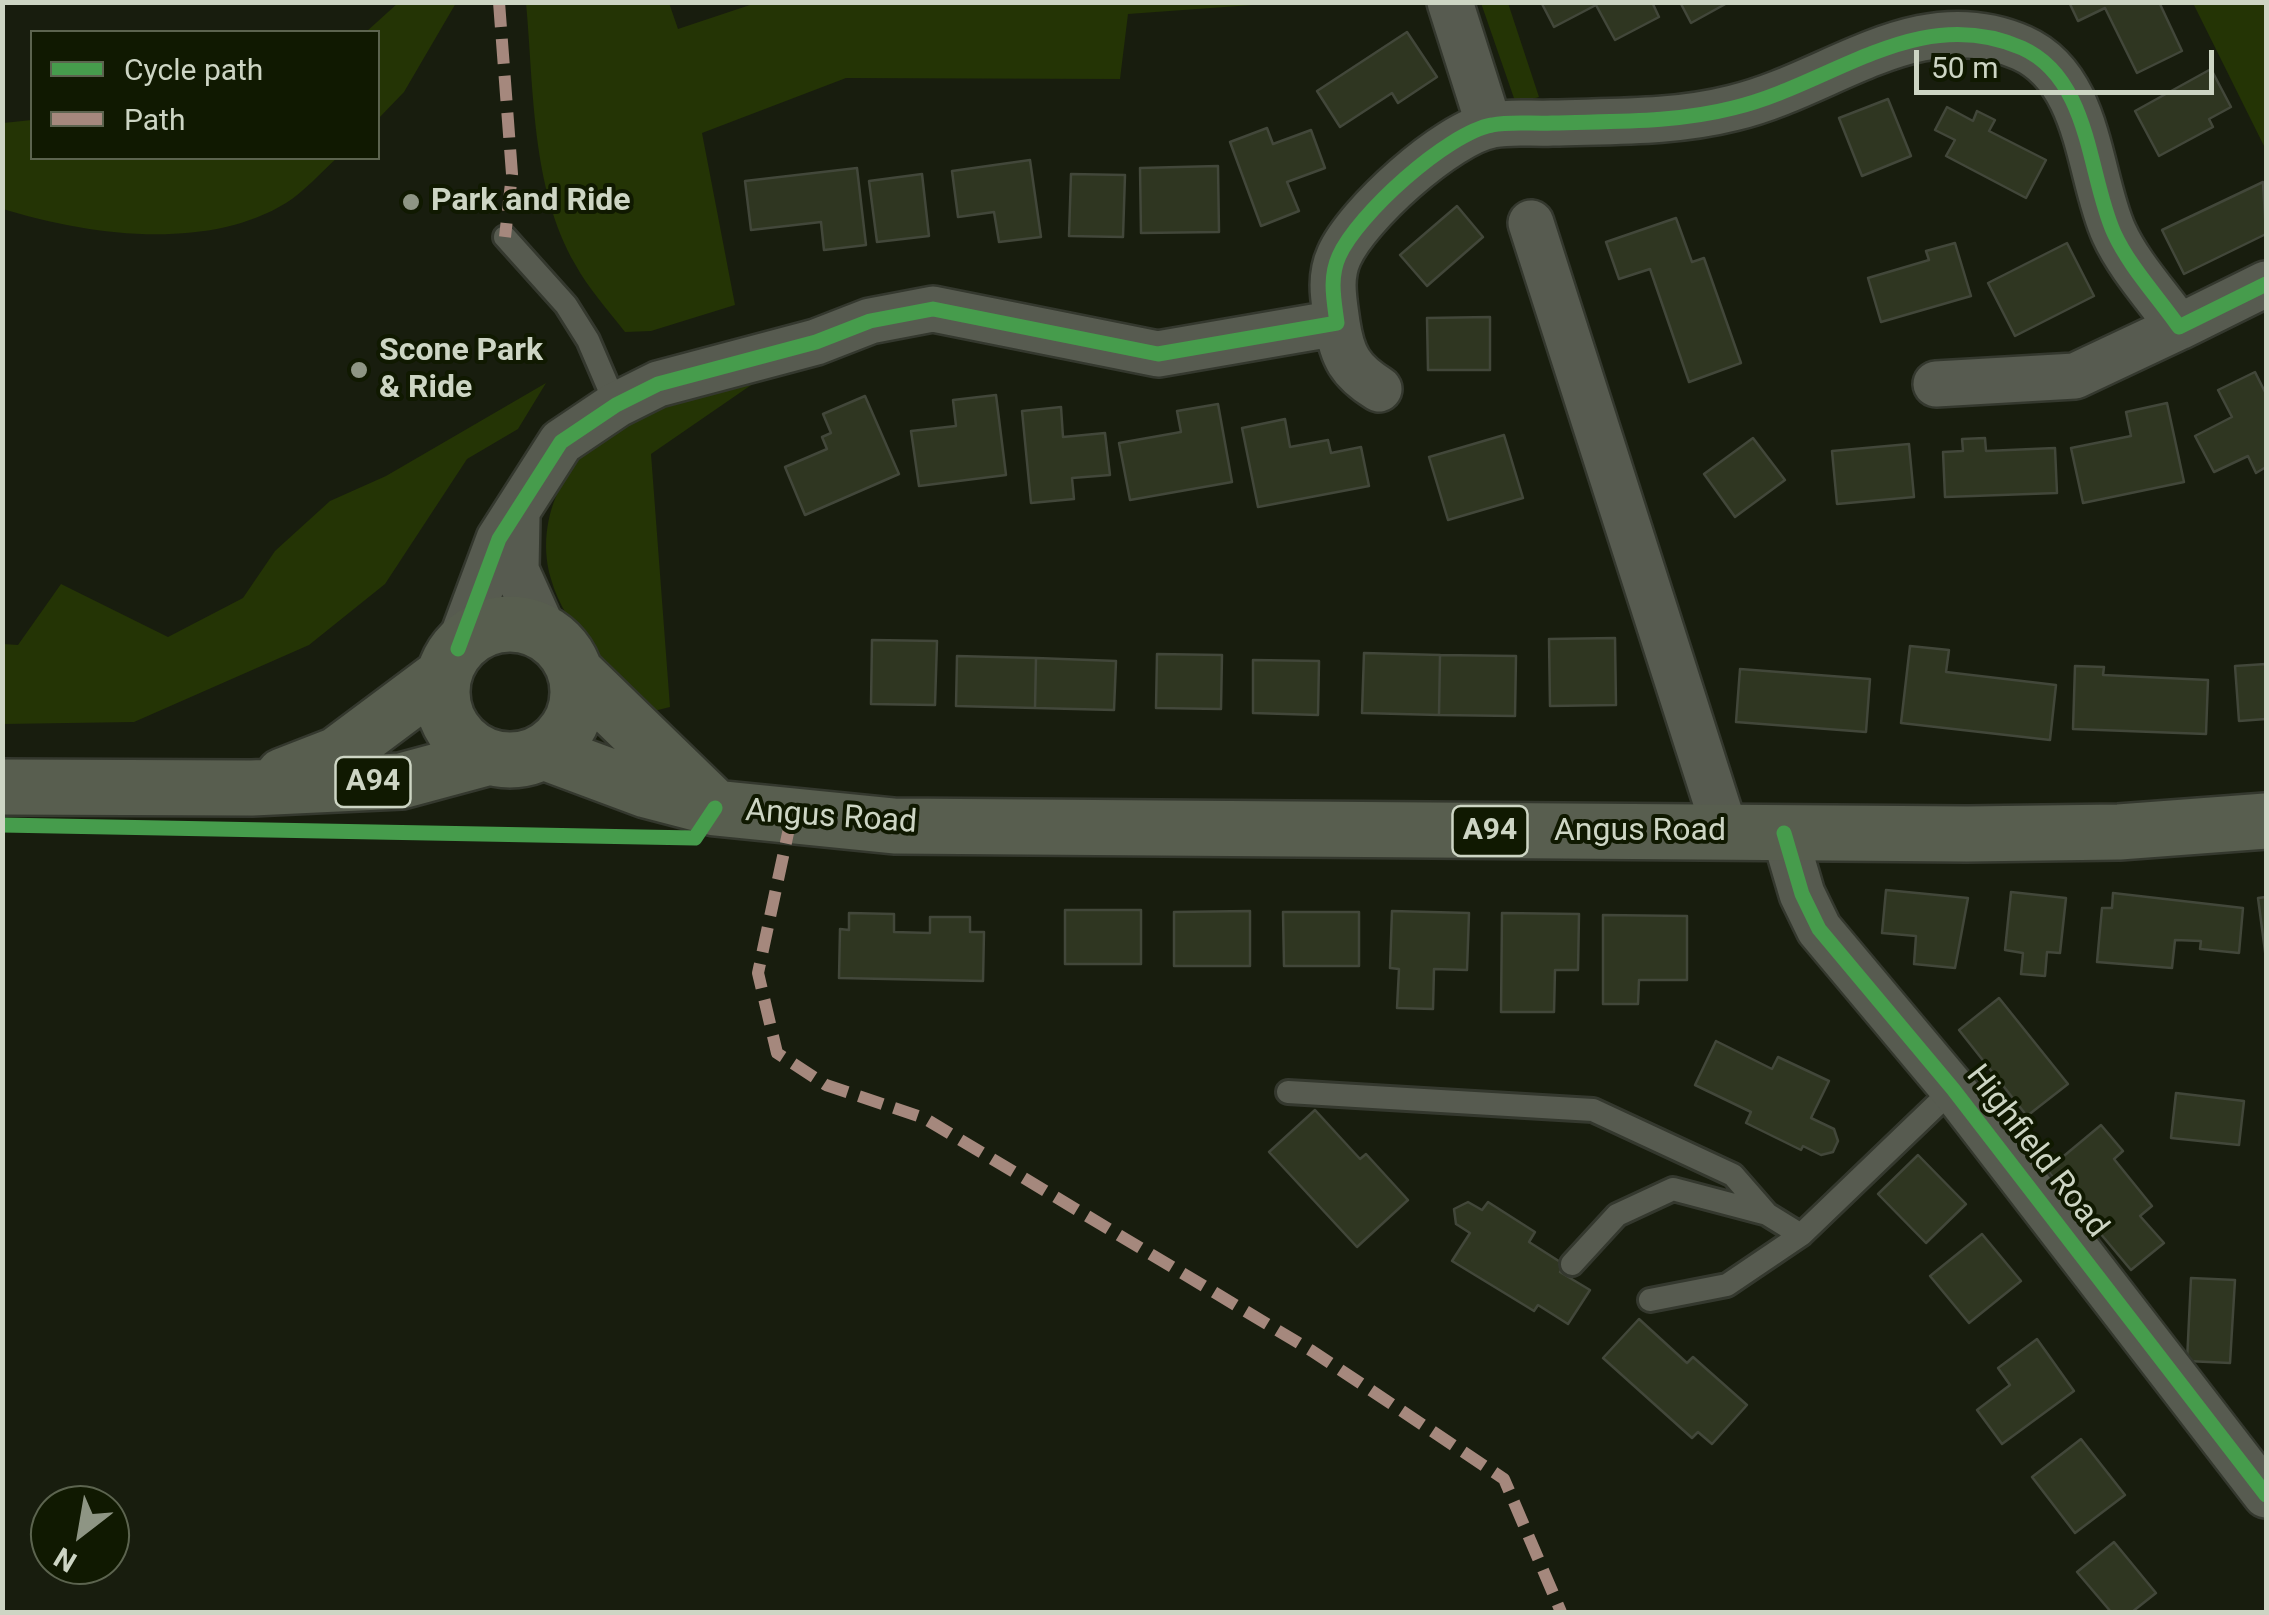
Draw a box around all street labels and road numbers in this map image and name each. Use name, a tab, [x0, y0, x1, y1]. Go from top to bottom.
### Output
road number: A94	[336, 757, 410, 807]
street label: Angus Road	[744, 793, 918, 843]
road number: A94	[1452, 806, 1528, 856]
street label: Angus Road	[1554, 813, 1726, 851]
street label: Highfield Road	[1957, 1058, 2115, 1246]

